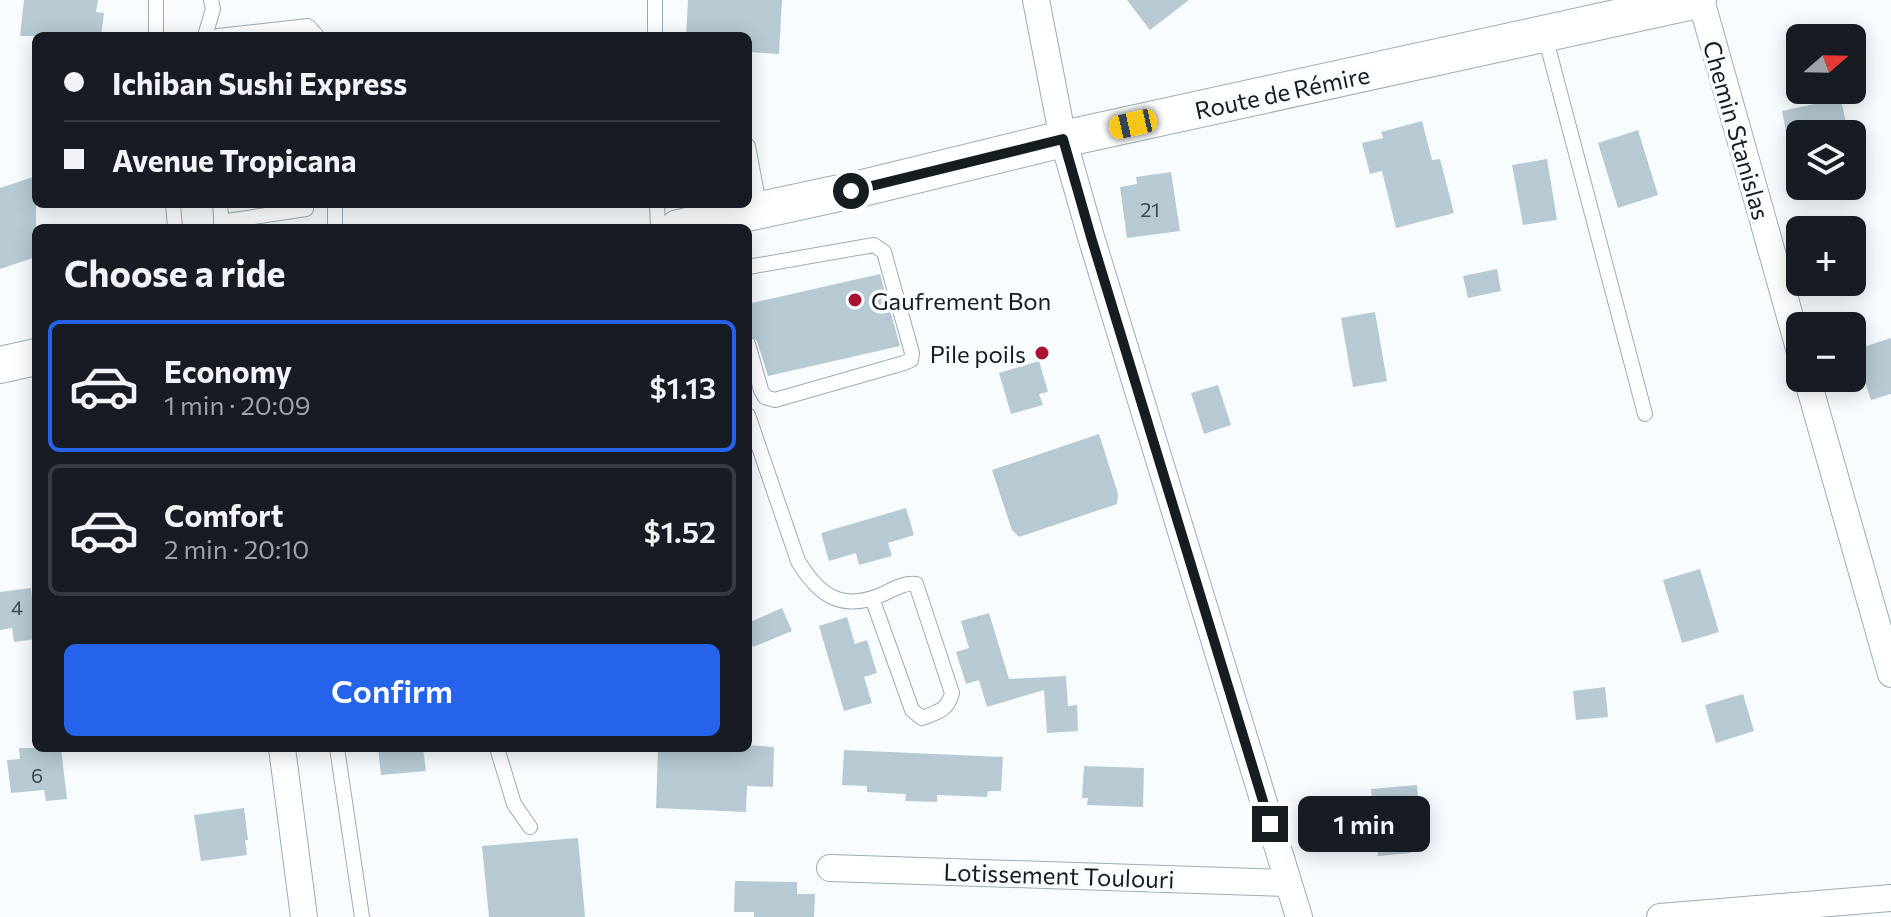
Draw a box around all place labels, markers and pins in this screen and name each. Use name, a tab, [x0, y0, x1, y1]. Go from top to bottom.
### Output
place label: Gaufrement Bon	[871, 286, 1051, 315]
marker: Gaufrement Bon	[846, 291, 864, 309]
place label: Pile poils	[930, 339, 1026, 368]
marker: Pile poils	[1033, 344, 1051, 362]

